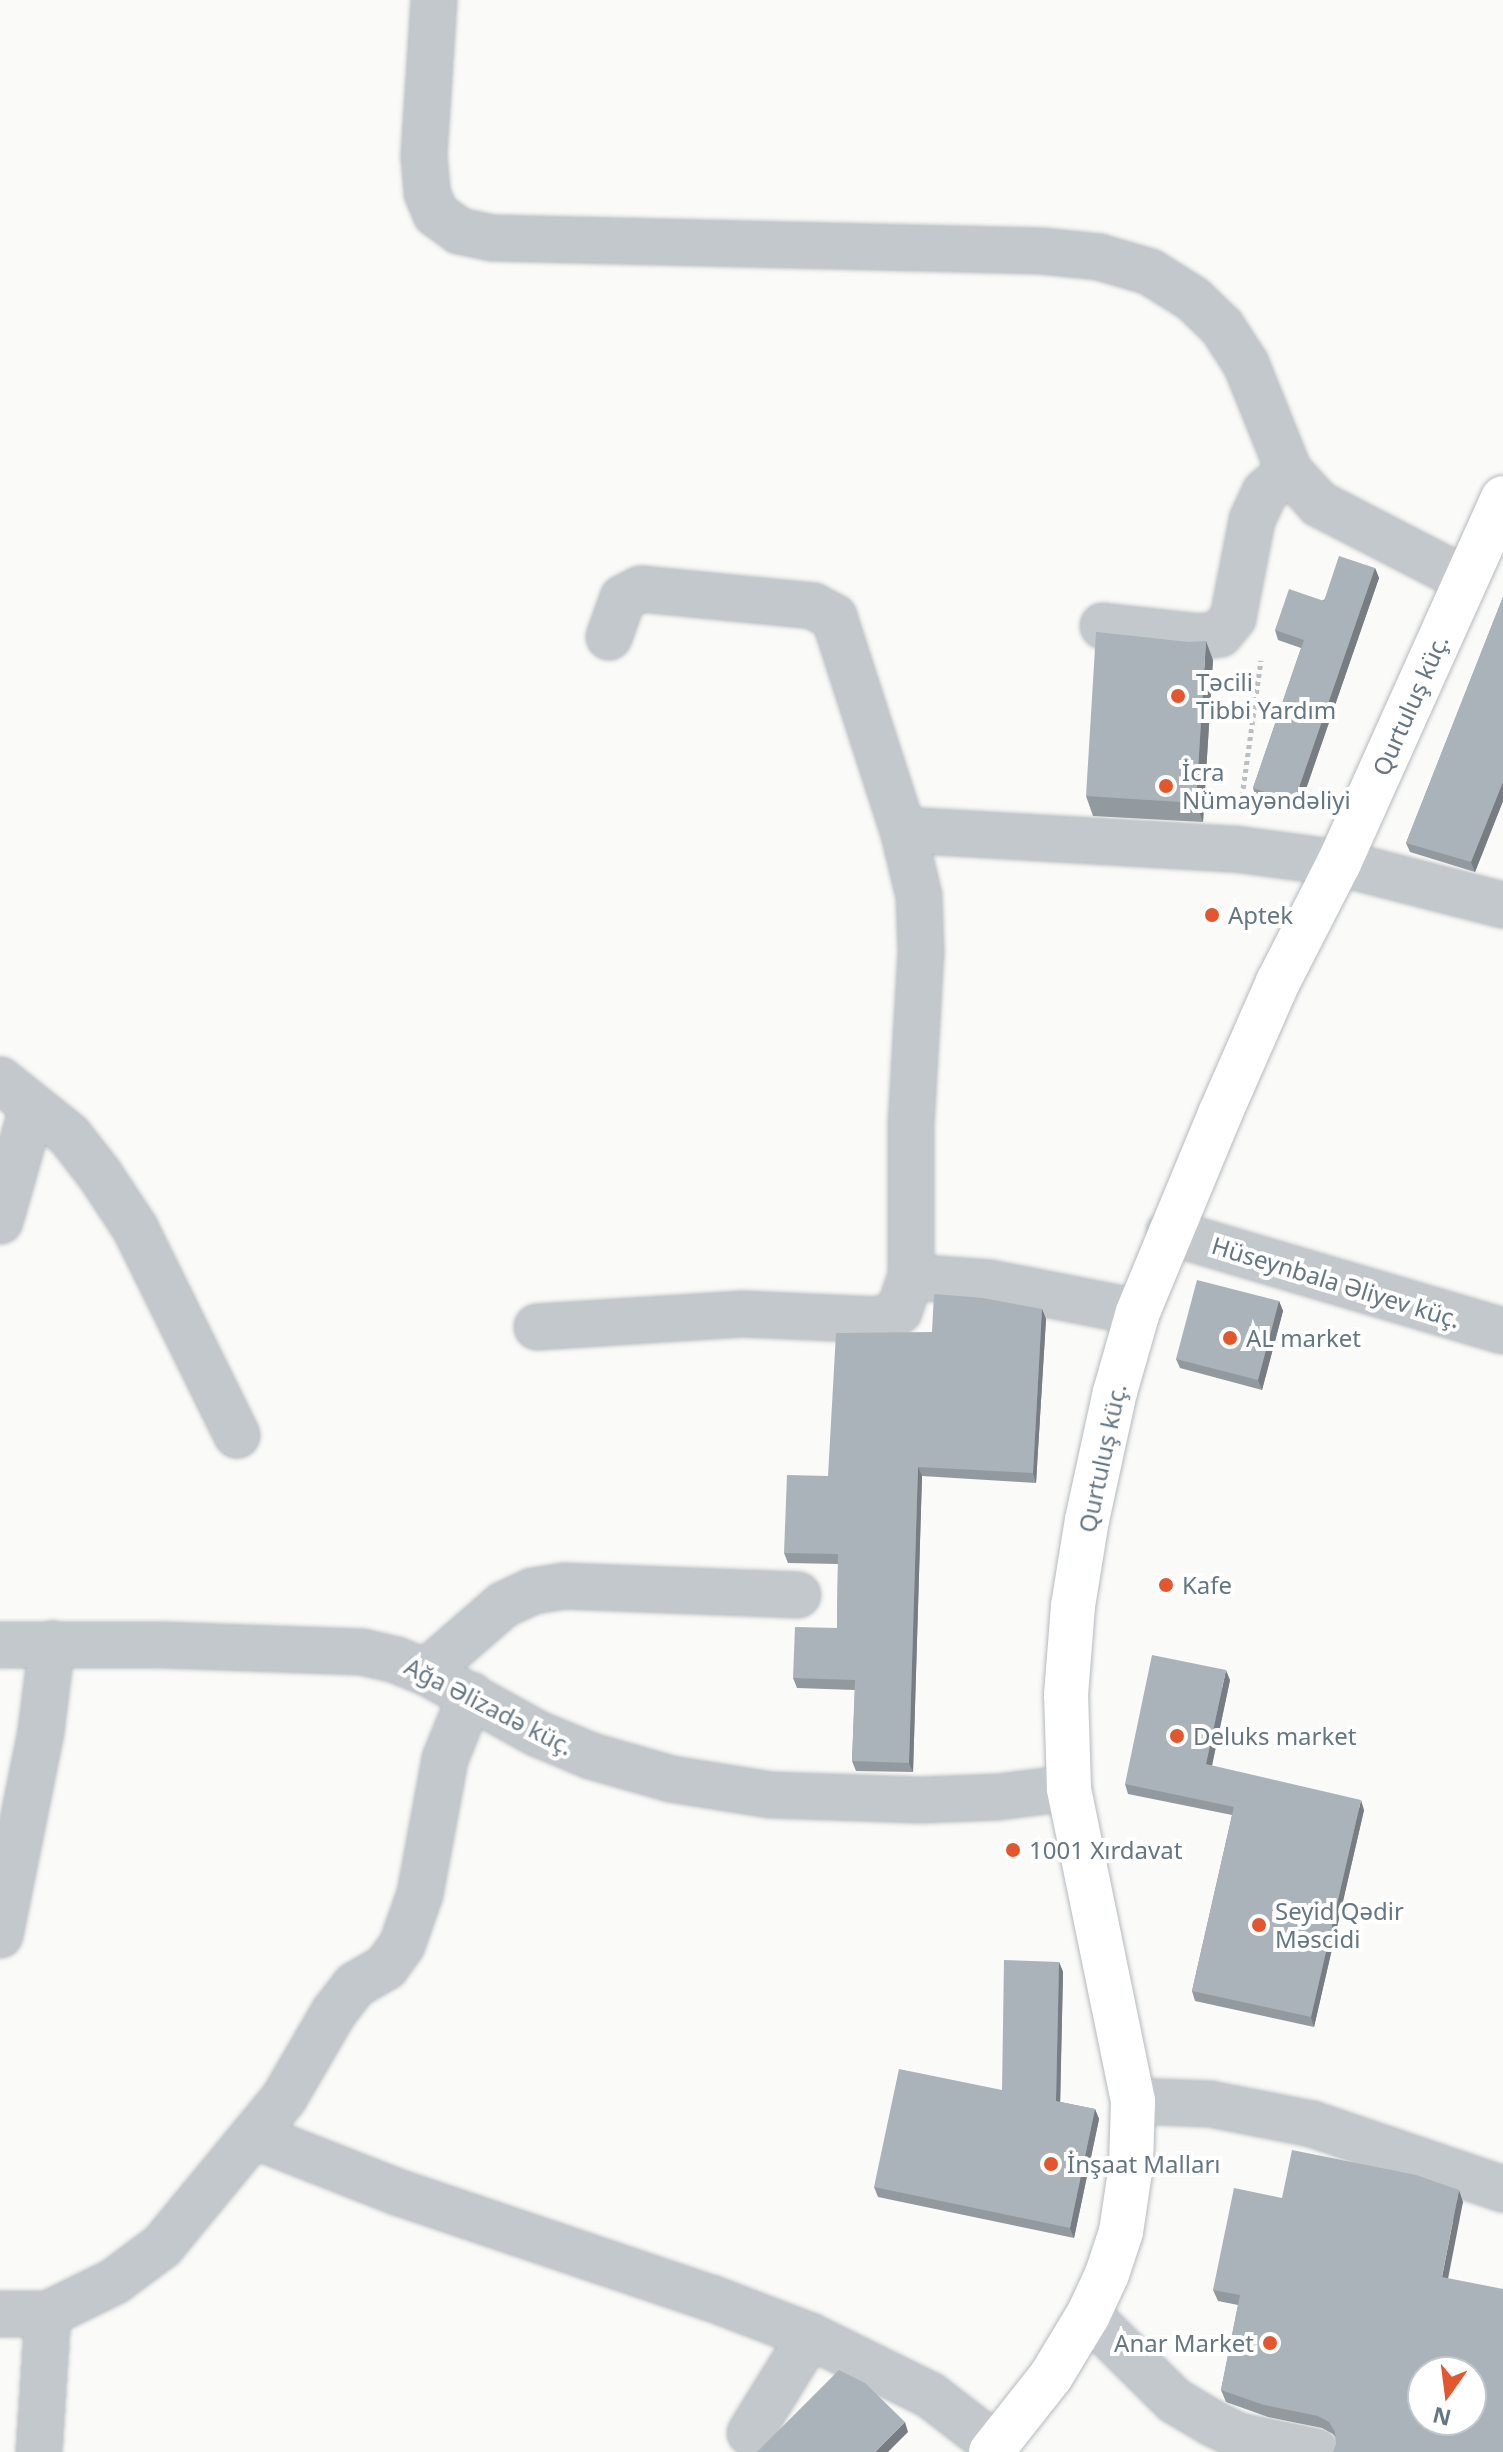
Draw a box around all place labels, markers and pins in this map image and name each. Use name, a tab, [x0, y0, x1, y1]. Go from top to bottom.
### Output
place label: Təcili Tibbi Yardım	[1196, 668, 1336, 724]
marker: Təcili Tibbi Yardım	[1167, 685, 1189, 707]
place label: İcra Nümayəndəliyi	[1182, 758, 1351, 814]
marker: İcra Nümayəndəliyi	[1157, 777, 1175, 795]
place label: Aptek	[1228, 901, 1293, 929]
marker: Aptek	[1203, 906, 1221, 924]
place label: AL market	[1246, 1324, 1361, 1352]
marker: AL market	[1221, 1329, 1239, 1347]
place label: Kafe	[1182, 1571, 1232, 1599]
marker: Kafe	[1157, 1576, 1175, 1594]
place label: Deluks market	[1193, 1722, 1356, 1750]
marker: Deluks market	[1168, 1727, 1186, 1745]
place label: 1001 Xırdavat	[1029, 1836, 1182, 1864]
marker: 1001 Xırdavat	[1004, 1841, 1022, 1859]
place label: Seyid Qədir Məscidi	[1275, 1897, 1404, 1953]
marker: Seyid Qədir Məscidi	[1250, 1916, 1268, 1934]
place label: İnşaat Malları	[1067, 2150, 1220, 2178]
marker: İnşaat Malları	[1042, 2155, 1060, 2173]
place label: Anar Market	[1114, 2329, 1254, 2357]
marker: Anar Market	[1261, 2334, 1279, 2352]

